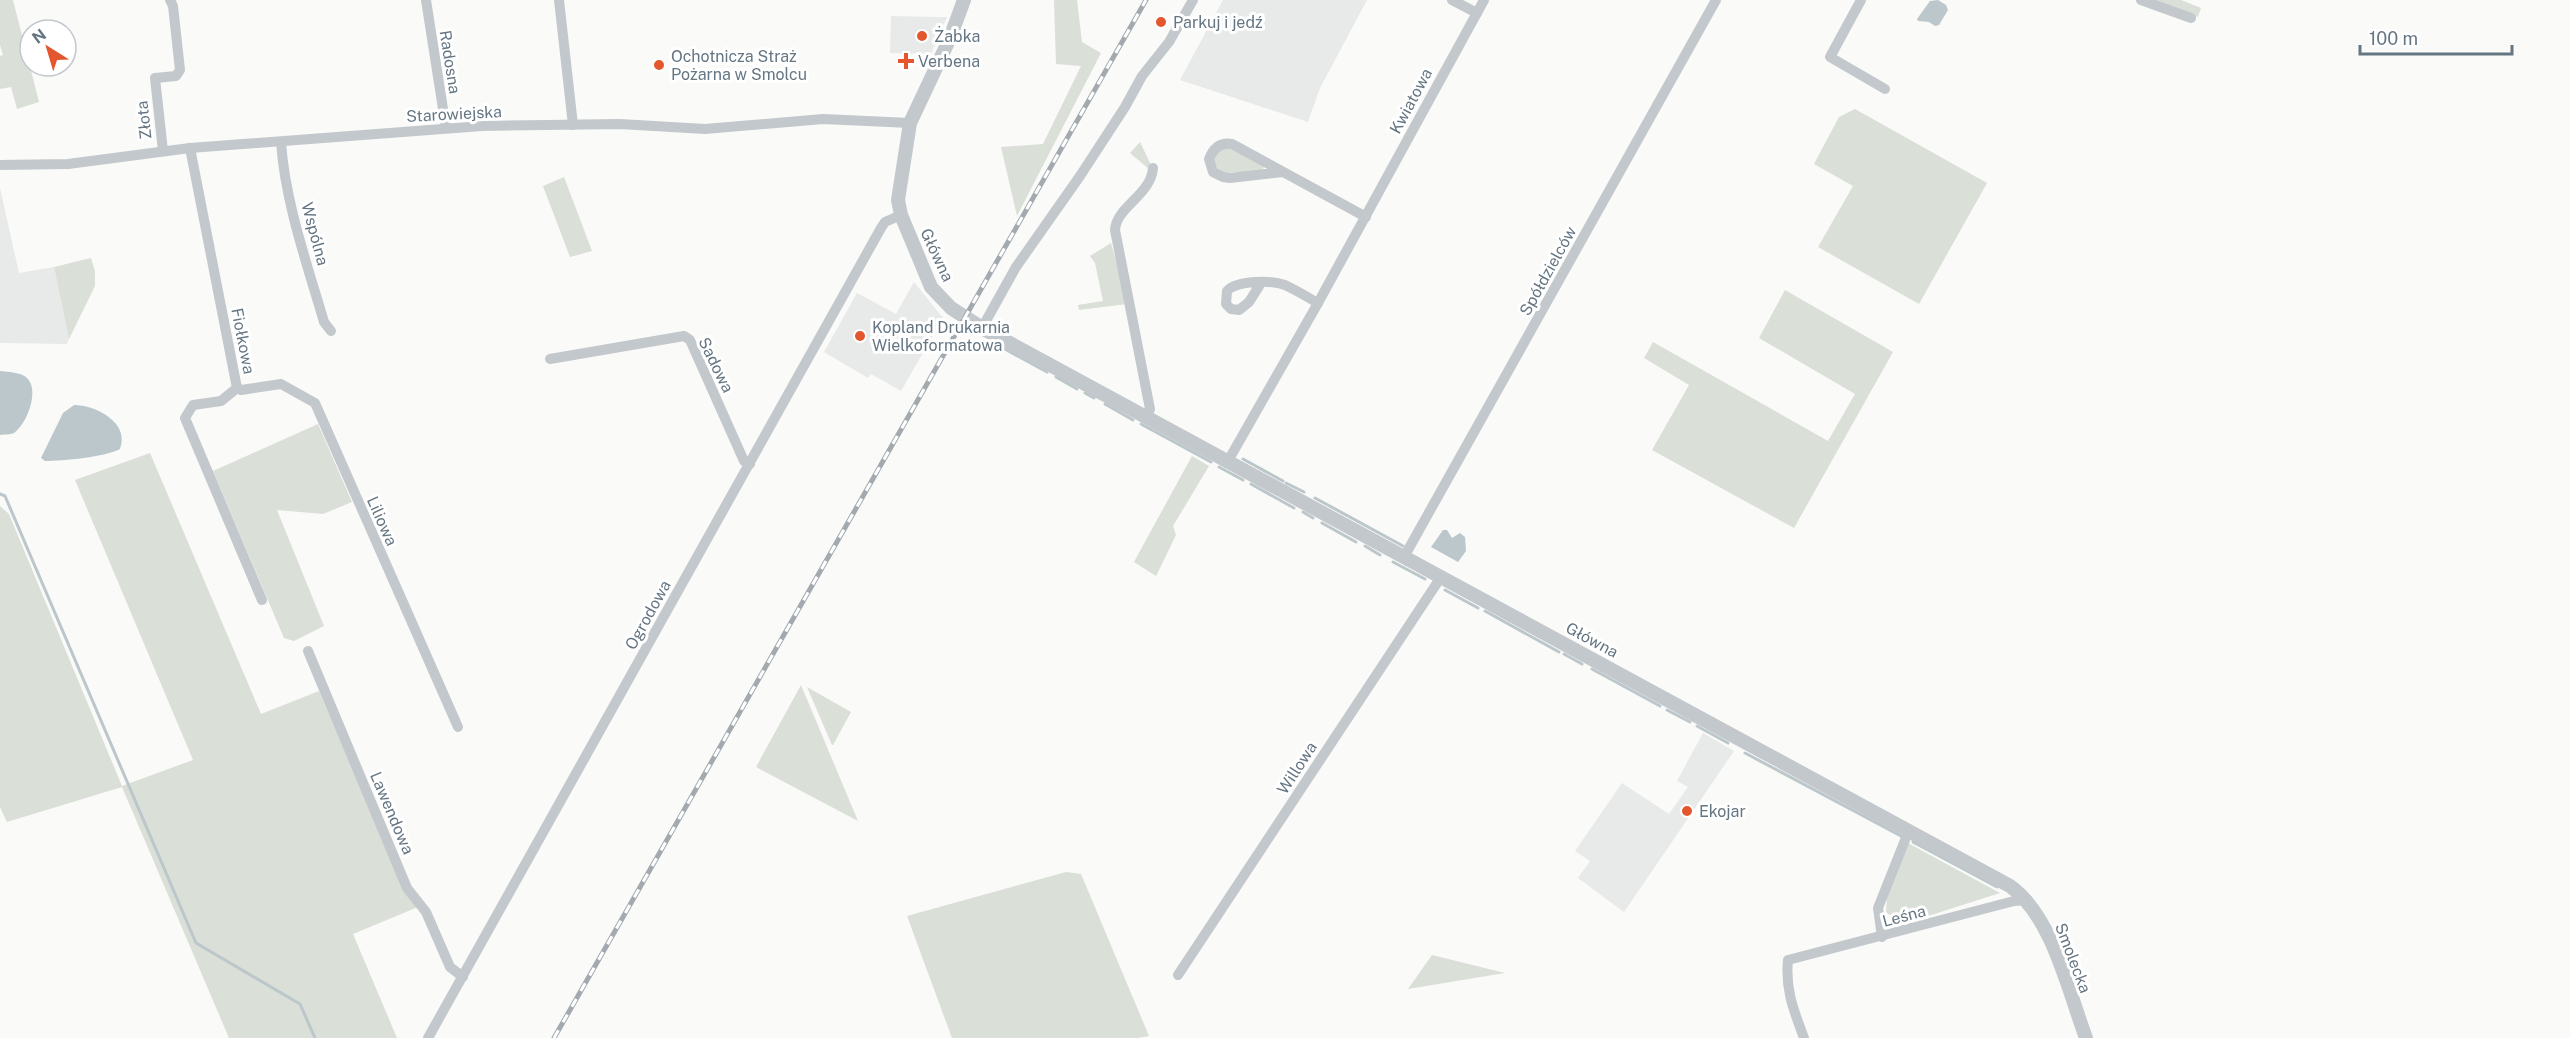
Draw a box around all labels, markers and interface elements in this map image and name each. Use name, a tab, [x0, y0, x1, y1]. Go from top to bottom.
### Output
place label: Parkuj i jedź	[1173, 13, 1263, 32]
marker: Parkuj i jedź	[1154, 15, 1168, 29]
north arrow	[18, 18, 78, 78]
scale bar	[2360, 18, 2512, 56]
text: N	[29, 25, 50, 48]
place label: Żabka	[934, 26, 980, 46]
text: 100 m	[2369, 28, 2418, 49]
street label: Radosna	[436, 29, 464, 95]
marker: Żabka	[915, 29, 929, 43]
place label: Ochotnicza Straż Pożarna w Smolcu	[671, 47, 807, 84]
place label: Verbena	[918, 52, 980, 71]
marker: Verbena	[899, 54, 913, 68]
marker: Ochotnicza Straż Pożarna w Smolcu	[652, 58, 666, 72]
street label: Kwiatowa	[1386, 65, 1436, 137]
street label: Złota	[133, 100, 155, 140]
street label: Starowiejska	[406, 102, 502, 126]
street label: Wspólna	[297, 200, 333, 268]
street label: Spółdzielców	[1516, 223, 1581, 319]
street label: Główna	[916, 225, 958, 285]
street label: Fiołkowa	[227, 306, 259, 376]
place label: Kopland Drukarnia Wielkoformatowa	[872, 318, 1010, 355]
marker: Kopland Drukarnia Wielkoformatowa	[853, 329, 867, 343]
street label: Sadowa	[694, 334, 738, 396]
street label: Liliowa	[363, 493, 401, 549]
street label: Ogrodowa	[621, 577, 675, 653]
street label: Główna	[1563, 618, 1621, 662]
street label: Willowa	[1273, 738, 1321, 798]
street label: Lawendowa	[366, 769, 418, 857]
place label: Ekojar	[1699, 802, 1746, 821]
marker: Ekojar	[1680, 804, 1694, 818]
street label: Leśna	[1880, 901, 1928, 931]
street label: Smolecka	[2051, 920, 2095, 996]

